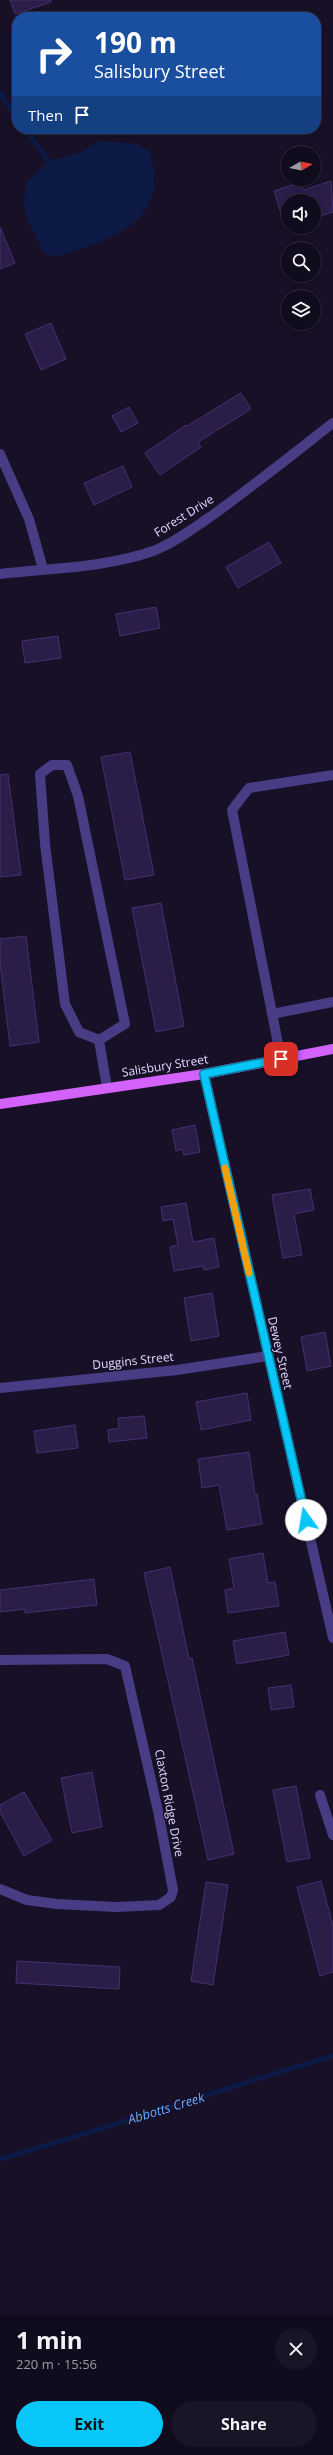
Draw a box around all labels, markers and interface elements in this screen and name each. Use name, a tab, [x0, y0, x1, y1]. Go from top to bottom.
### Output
text: 190 m	[94, 23, 177, 61]
icon: right	[28, 28, 80, 80]
text: Salisbury Street	[94, 59, 225, 83]
icon: arrive	[71, 104, 93, 126]
text: Then	[28, 105, 63, 125]
north arrow	[281, 146, 321, 186]
map controls	[281, 146, 321, 330]
button: sound	[281, 194, 321, 234]
button: search	[281, 242, 321, 282]
button: layers	[281, 290, 321, 330]
street label: Forest Drive	[151, 490, 217, 541]
pin	[264, 1042, 298, 1076]
icon: arrive	[270, 1048, 292, 1070]
street label: Salisbury Street	[120, 1050, 209, 1081]
street label: Dewey Street	[264, 1315, 297, 1391]
street label: Duggins Street	[91, 1348, 175, 1373]
position arrow	[285, 1499, 327, 1541]
street label: Claxton Ridge Drive	[151, 1748, 188, 1858]
water label: Abbotts Creek	[125, 2088, 207, 2128]
text: 1 min	[16, 2323, 83, 2356]
button: close	[275, 2328, 317, 2370]
text: 220 m · 15:56	[16, 2355, 97, 2373]
button: Exit	[16, 2401, 163, 2447]
button: Share	[171, 2401, 317, 2447]

